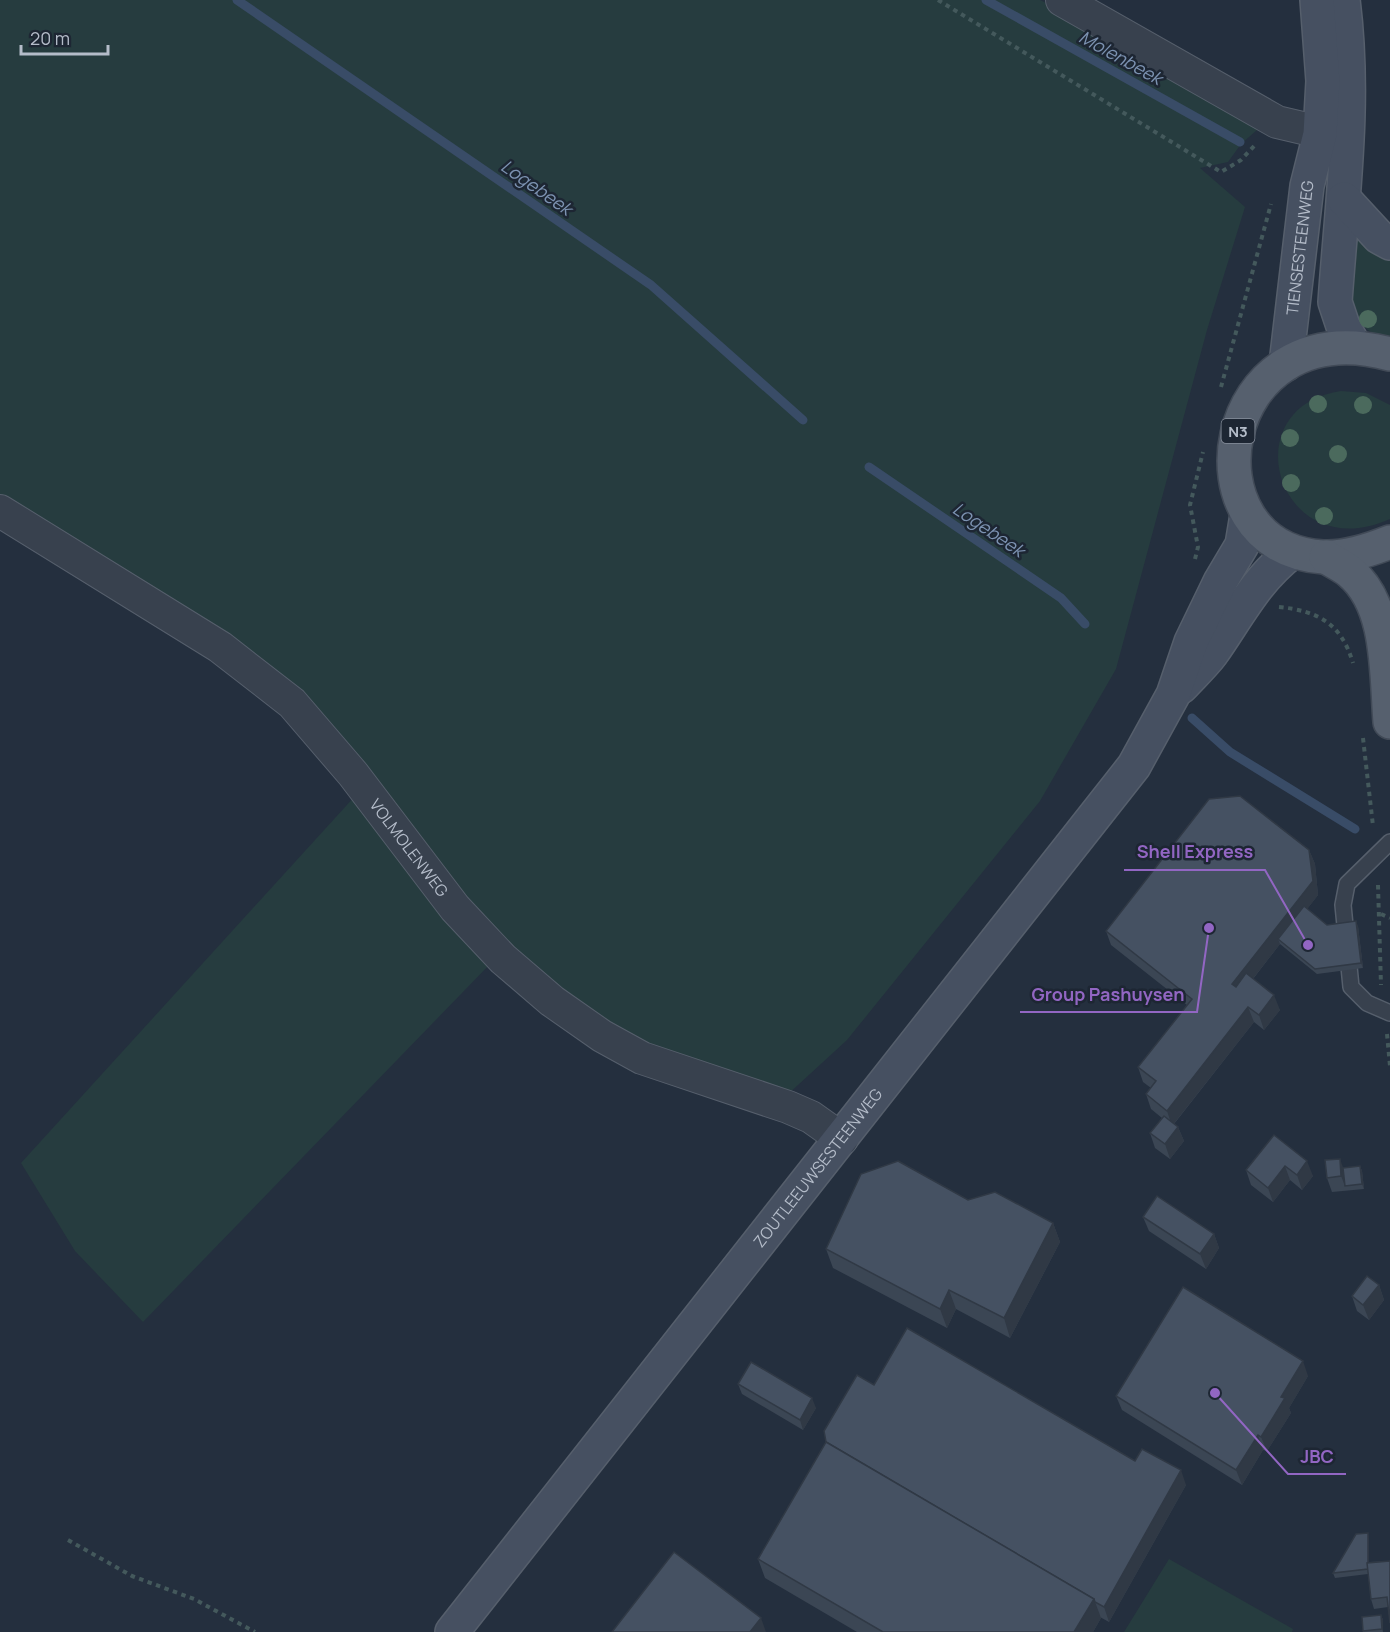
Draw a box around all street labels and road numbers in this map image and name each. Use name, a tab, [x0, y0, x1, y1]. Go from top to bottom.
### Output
street label: TIENSESTEENWEG	[1281, 179, 1319, 316]
road number: N3	[1222, 419, 1254, 443]
street label: VOLMOLENWEG	[365, 794, 453, 901]
street label: ZOUTLEEUWSESTEENWEG	[748, 1084, 887, 1252]

